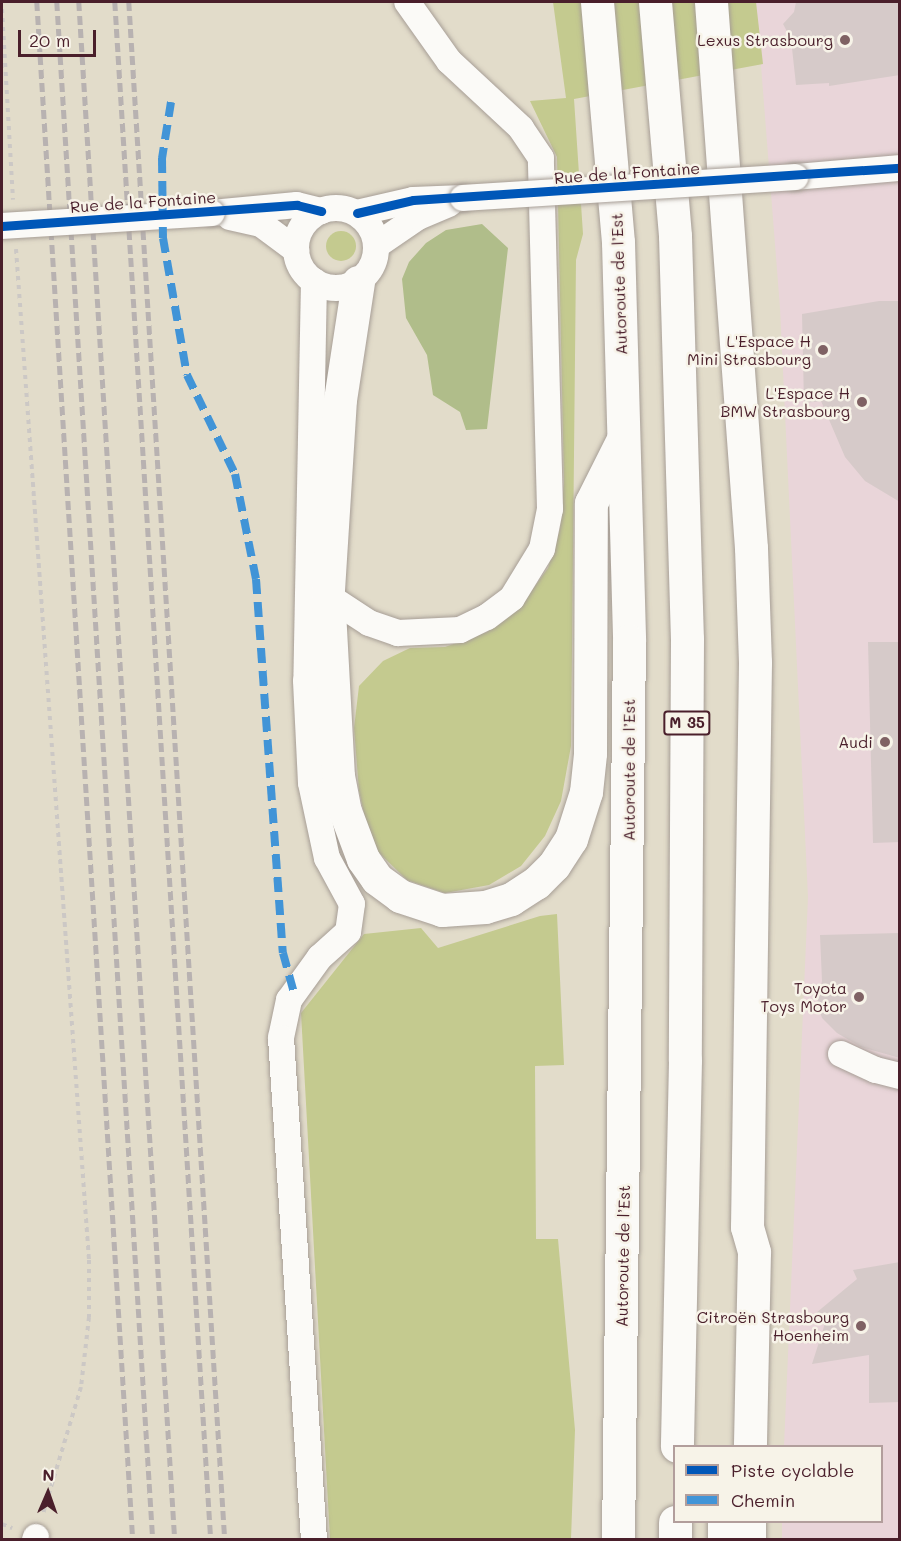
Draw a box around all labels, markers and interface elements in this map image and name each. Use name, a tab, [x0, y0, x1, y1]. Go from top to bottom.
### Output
scale bar	[21, 18, 99, 56]
text: 20 m	[29, 28, 70, 52]
place label: Lexus Strasbourg	[697, 30, 833, 50]
marker: Lexus Strasbourg	[838, 33, 852, 47]
street label: Rue de la Fontaine	[553, 158, 701, 188]
street label: Rue de la Fontaine	[69, 187, 217, 217]
street label: Autoroute de l’Est	[607, 213, 631, 355]
place label: L'Espace H Mini Strasbourg	[687, 331, 811, 369]
marker: L'Espace H Mini Strasbourg	[816, 343, 830, 357]
place label: L'Espace H BMW Strasbourg	[721, 383, 850, 421]
marker: L'Espace H BMW Strasbourg	[855, 395, 869, 409]
street label: Autoroute de l’Est	[619, 699, 639, 841]
road number: M 35	[663, 711, 711, 735]
place label: Audi	[838, 732, 873, 752]
marker: Audi	[878, 735, 892, 749]
place label: Toyota Toys Motor	[761, 978, 847, 1016]
marker: Toyota Toys Motor	[852, 990, 866, 1004]
street label: Autoroute de l’Est	[612, 1185, 634, 1327]
place label: Citroën Strasbourg Hoenheim	[697, 1307, 849, 1345]
marker: Citroën Strasbourg Hoenheim	[854, 1319, 868, 1333]
legend	[673, 1445, 883, 1523]
text: Piste cyclable	[731, 1458, 855, 1482]
north arrow	[18, 1463, 78, 1523]
text: N	[42, 1464, 55, 1485]
text: Chemin	[731, 1488, 795, 1512]

